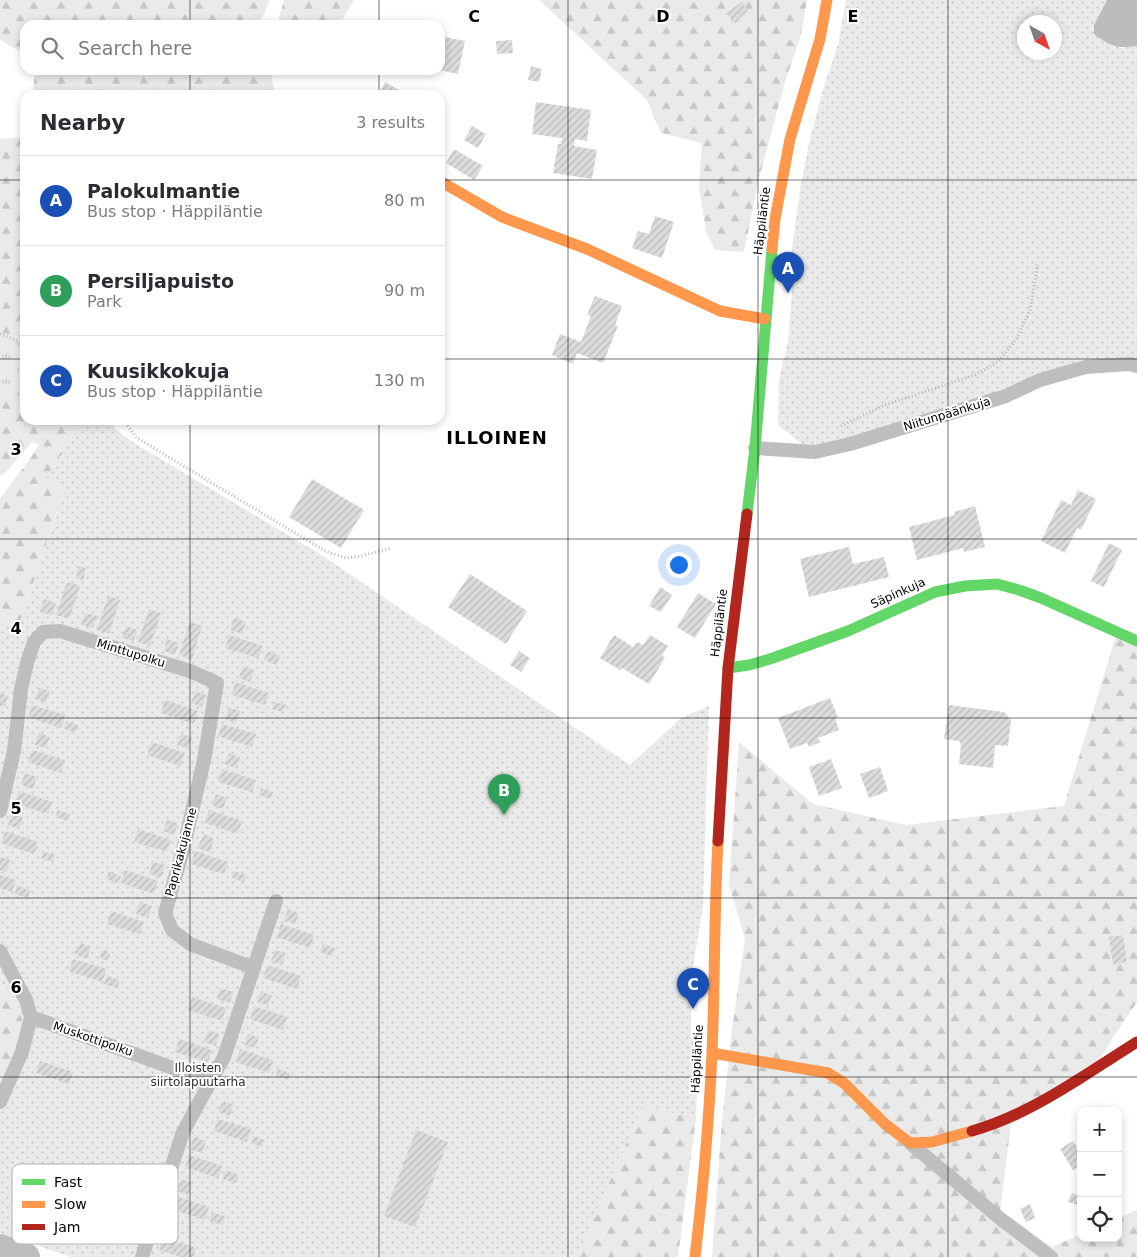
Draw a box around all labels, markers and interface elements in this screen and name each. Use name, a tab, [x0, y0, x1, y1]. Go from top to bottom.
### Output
text: C	[468, 7, 480, 26]
text: D	[656, 7, 670, 26]
text: E	[848, 7, 858, 26]
north arrow	[1017, 15, 1062, 60]
search box	[20, 20, 445, 75]
icon: search	[38, 34, 66, 62]
text: Search here	[78, 37, 192, 59]
text: Nearby	[40, 111, 125, 135]
text: 3 results	[356, 113, 425, 132]
text: Palokulmantie	[87, 180, 240, 202]
street label: Häppiläntie	[751, 186, 773, 256]
text: A	[50, 191, 62, 210]
text: 80 m	[384, 191, 425, 210]
text: Bus stop · Häppiläntie	[87, 202, 263, 221]
pin: A	[772, 252, 804, 293]
text: Persiljapuisto	[87, 270, 234, 292]
text: B	[50, 281, 62, 300]
text: 90 m	[384, 281, 425, 300]
text: Park	[87, 292, 122, 311]
text: Kuusikkokuja	[87, 360, 230, 382]
text: C	[50, 371, 62, 390]
text: 130 m	[374, 371, 425, 390]
text: Bus stop · Häppiläntie	[87, 382, 263, 401]
street label: Niitunpäänkuja	[902, 394, 992, 434]
district label: ILLOINEN	[446, 427, 548, 448]
text: 3	[10, 440, 22, 459]
your location	[666, 552, 692, 578]
street label: Säpinkuja	[868, 575, 928, 611]
street label: Häppiläntie	[708, 588, 730, 658]
text: 4	[10, 619, 22, 638]
street label: Minttupolku	[95, 636, 167, 670]
pin: B	[488, 774, 520, 815]
text: 5	[10, 799, 22, 818]
street label: Paprikakujanne	[162, 806, 200, 898]
pin: C	[677, 968, 709, 1009]
text: 6	[10, 978, 22, 997]
street label: Muskottipolku	[51, 1019, 135, 1059]
street label: Häppiläntie	[688, 1024, 706, 1094]
park label: Illoisten siirtolapuutarha	[150, 1061, 246, 1089]
map controls	[1077, 1107, 1122, 1242]
button: +	[1077, 1107, 1122, 1152]
button: −	[1077, 1152, 1122, 1197]
legend	[12, 1164, 178, 1244]
text: Fast	[54, 1174, 83, 1190]
text: Slow	[54, 1196, 87, 1212]
button: locate	[1077, 1197, 1122, 1242]
text: Jam	[53, 1219, 80, 1235]

